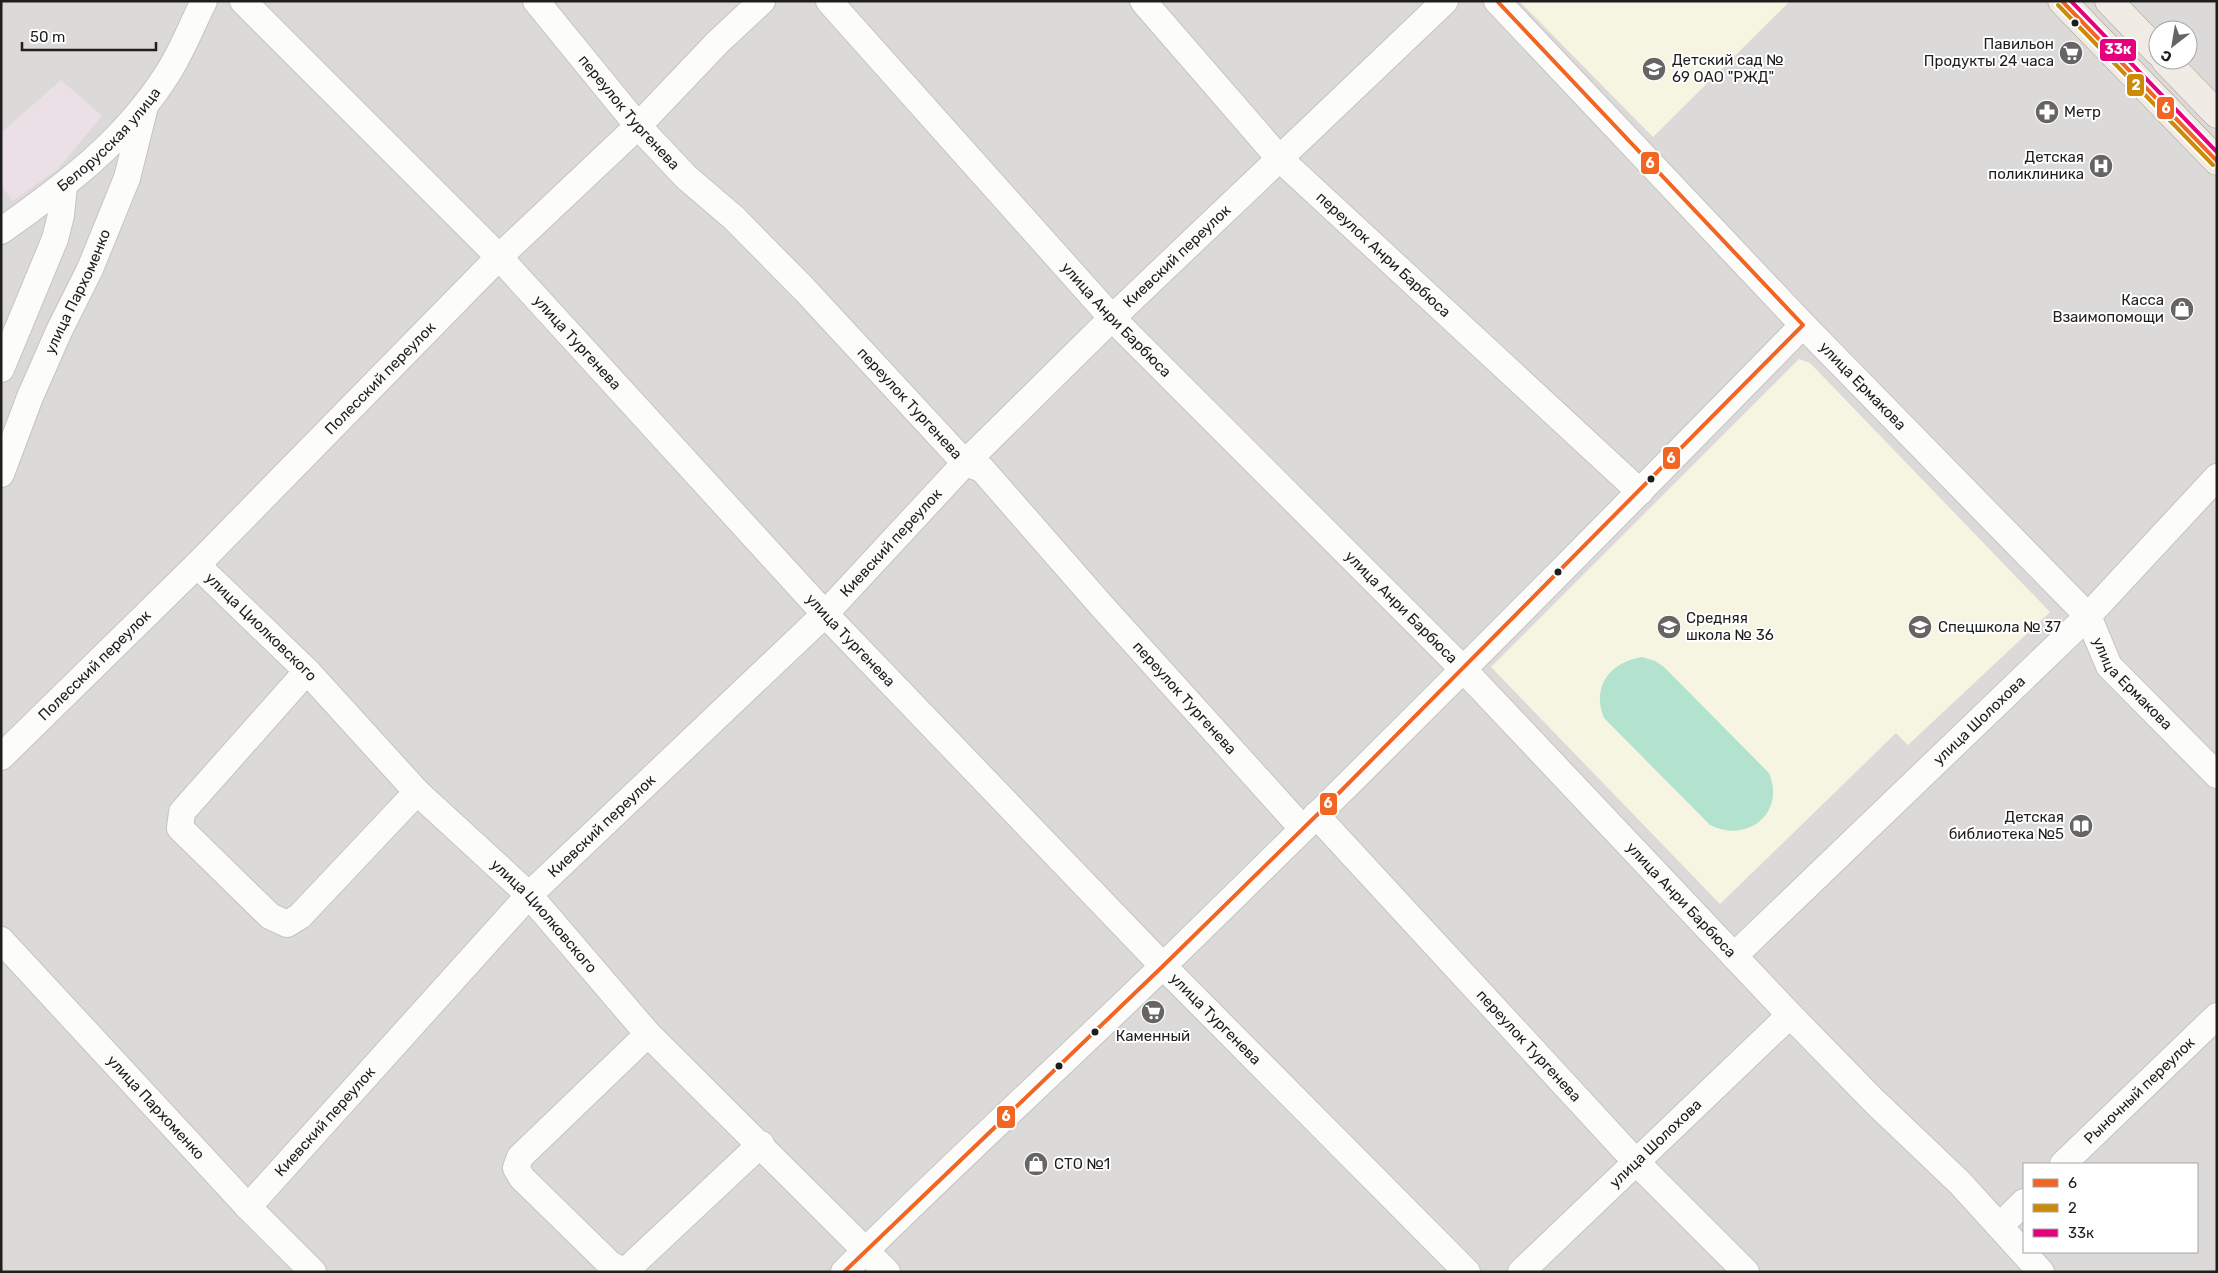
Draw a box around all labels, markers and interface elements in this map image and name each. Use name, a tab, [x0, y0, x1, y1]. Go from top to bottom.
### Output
unlabelled marker	[2070, 18, 2080, 28]
scale bar	[22, 20, 156, 52]
north arrow	[2148, 20, 2198, 70]
text: 50 m	[30, 28, 65, 46]
place label: Павильон Продукты 24 часа	[1924, 35, 2054, 70]
line badge: 33к	[2099, 38, 2137, 62]
supermarket icon: Павильон Продукты 24 часа	[2058, 40, 2084, 66]
text: 33к	[2105, 41, 2132, 58]
text: С	[2158, 46, 2175, 66]
street label: переулок Тургенева	[575, 51, 683, 173]
place label: Детский сад № 69 ОАО "РЖД"	[1672, 51, 1784, 86]
school or university icon: Детский сад № 69 ОАО "РЖД"	[1641, 56, 1667, 82]
line badge: 2	[2126, 73, 2145, 97]
text: 2	[2131, 77, 2141, 94]
street label: Белорусская улица	[54, 84, 164, 195]
line badge: 6	[2156, 96, 2175, 120]
pharmacy icon: Метр	[2034, 99, 2060, 125]
text: 6	[2161, 100, 2171, 117]
place label: Метр	[2064, 103, 2101, 121]
place label: Детская поликлиника	[1988, 148, 2084, 183]
line badge: 6	[1640, 151, 1660, 175]
hospital icon: Детская поликлиника	[2088, 153, 2114, 179]
text: 6	[1645, 155, 1655, 172]
street label: переулок Анри Барбюса	[1313, 188, 1454, 321]
street label: Киевский переулок	[1119, 201, 1234, 311]
street label: улица Пархоменко	[41, 227, 114, 357]
street label: улица Анри Барбюса	[1057, 258, 1175, 381]
place label: Касса Взаимопомощи	[2052, 291, 2164, 326]
street label: улица Тургенева	[530, 292, 625, 394]
shop icon: Касса Взаимопомощи	[2169, 296, 2195, 322]
street label: Полесский переулок	[321, 318, 439, 438]
street label: улица Ермакова	[1816, 338, 1910, 434]
street label: переулок Тургенева	[854, 344, 966, 463]
line badge: 6	[1662, 446, 1681, 470]
text: 6	[1666, 450, 1676, 467]
unlabelled marker	[1646, 474, 1656, 484]
street label: Киевский переулок	[836, 485, 946, 601]
street label: улица Анри Барбюса	[1341, 547, 1461, 667]
unlabelled marker	[1553, 567, 1563, 577]
street label: улица Циолковского	[201, 569, 321, 685]
street label: улица Тургенева	[802, 590, 899, 690]
street label: Полесский переулок	[35, 606, 155, 724]
place label: Средняя школа № 36	[1686, 609, 1774, 644]
school or university icon: Средняя школа № 36	[1656, 614, 1682, 640]
school or university icon: Спецшкола № 37	[1907, 614, 1933, 640]
place label: Спецшкола № 37	[1938, 618, 2061, 636]
street label: улица Ермакова	[2089, 634, 2176, 733]
street label: переулок Тургенева	[1129, 638, 1240, 758]
street label: улица Шолохова	[1930, 672, 2029, 769]
street label: Киевский переулок	[544, 771, 659, 881]
line badge: 6	[1319, 792, 1338, 816]
text: 6	[1323, 795, 1333, 812]
place label: Детская библиотека №5	[1949, 808, 2064, 843]
library icon: Детская библиотека №5	[2068, 813, 2094, 839]
street label: улица Анри Барбюса	[1622, 838, 1740, 961]
street label: улица Циолковского	[487, 855, 601, 977]
street label: улица Тургенева	[1166, 969, 1265, 1068]
street label: переулок Тургенева	[1473, 986, 1585, 1106]
supermarket icon: Каменный	[1140, 999, 1166, 1025]
unlabelled marker	[1090, 1027, 1100, 1037]
place label: Каменный	[1116, 1027, 1190, 1045]
street label: Рыночный переулок	[2080, 1033, 2198, 1148]
street label: улица Пархоменко	[103, 1051, 208, 1163]
unlabelled marker	[1054, 1061, 1064, 1071]
street label: Киевский переулок	[271, 1063, 379, 1180]
street label: улица Шолохова	[1606, 1095, 1705, 1192]
line badge: 6	[996, 1105, 1016, 1129]
text: 6	[1001, 1108, 1011, 1125]
shop icon: СТО №1	[1023, 1151, 1049, 1177]
place label: СТО №1	[1054, 1155, 1110, 1173]
legend	[2023, 1163, 2198, 1253]
text: 6	[2068, 1174, 2077, 1192]
text: 2	[2068, 1199, 2077, 1217]
text: 33к	[2068, 1224, 2094, 1242]

